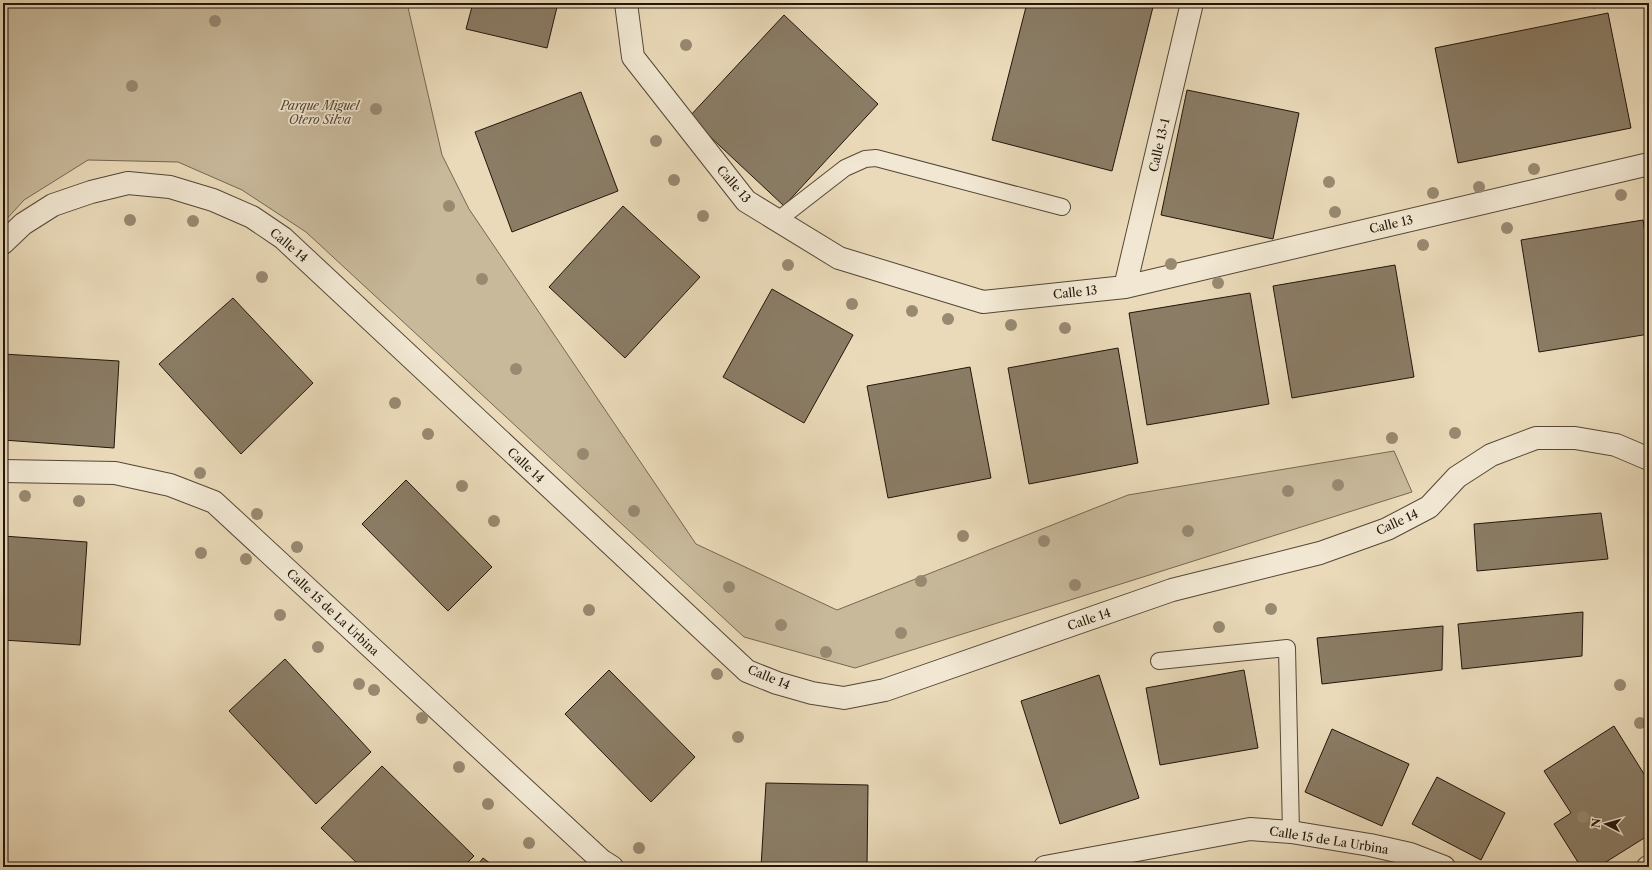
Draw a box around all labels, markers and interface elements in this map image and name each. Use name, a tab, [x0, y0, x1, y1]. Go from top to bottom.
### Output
park label: Parque Miguel Otero Silva	[280, 98, 361, 127]
street label: Calle 13-1	[1146, 117, 1172, 173]
street label: Calle 13	[714, 162, 754, 206]
street label: Calle 13	[1368, 212, 1414, 236]
street label: Calle 14	[267, 225, 311, 265]
street label: Calle 13	[1052, 282, 1098, 302]
street label: Calle 14	[505, 444, 547, 486]
street label: Calle 14	[1374, 506, 1420, 538]
street label: Calle 15 de La Urbina	[284, 565, 383, 659]
street label: Calle 14	[1065, 605, 1113, 633]
street label: Calle 14	[746, 662, 793, 692]
north arrow	[1586, 804, 1626, 844]
text: N	[1589, 817, 1604, 828]
street label: Calle 15 de La Urbina	[1268, 823, 1390, 857]

